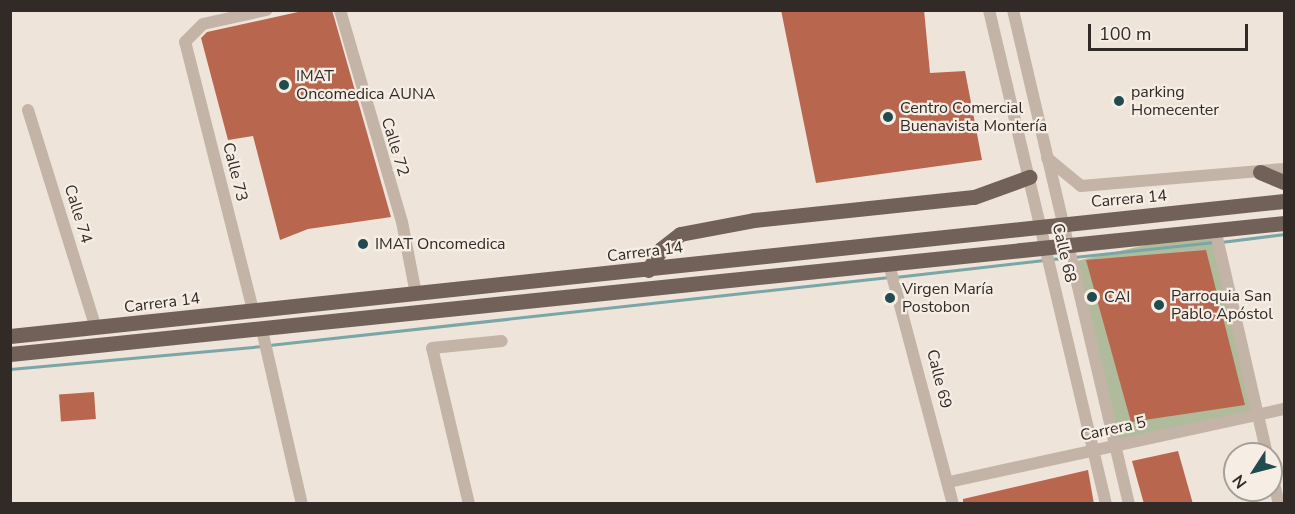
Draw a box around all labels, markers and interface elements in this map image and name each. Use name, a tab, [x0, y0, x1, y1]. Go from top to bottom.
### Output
scale bar	[1091, 12, 1252, 50]
text: 100 m	[1099, 22, 1151, 46]
place label: IMAT Oncomedica AUNA	[296, 66, 435, 104]
marker: IMAT Oncomedica AUNA	[277, 78, 291, 92]
place label: parking Homecenter	[1131, 82, 1219, 120]
marker: parking Homecenter	[1112, 94, 1126, 108]
place label: Centro Comercial Buenavista Montería	[900, 98, 1047, 136]
marker: Centro Comercial Buenavista Montería	[881, 110, 895, 124]
street label: Calle 72	[377, 115, 413, 179]
street label: Calle 73	[218, 140, 252, 204]
street label: Calle 74	[60, 182, 96, 246]
street label: Carrera 14	[1090, 186, 1168, 212]
street label: Calle 68	[1048, 222, 1080, 284]
place label: IMAT Oncomedica	[375, 234, 506, 254]
marker: IMAT Oncomedica	[356, 237, 370, 251]
street label: Carrera 14	[606, 238, 684, 266]
place label: Virgen María Postobon	[902, 279, 994, 317]
place label: Parroquia San Pablo Apóstol	[1171, 286, 1273, 324]
place label: CAI	[1104, 287, 1130, 307]
street label: Carrera 14	[123, 289, 201, 317]
marker: CAI	[1085, 290, 1099, 304]
marker: Virgen María Postobon	[883, 291, 897, 305]
marker: Parroquia San Pablo Apóstol	[1152, 298, 1166, 312]
street label: Calle 69	[922, 347, 956, 411]
street label: Carrera 5	[1078, 413, 1148, 445]
north arrow	[1223, 442, 1283, 502]
text: N	[1228, 470, 1252, 493]

